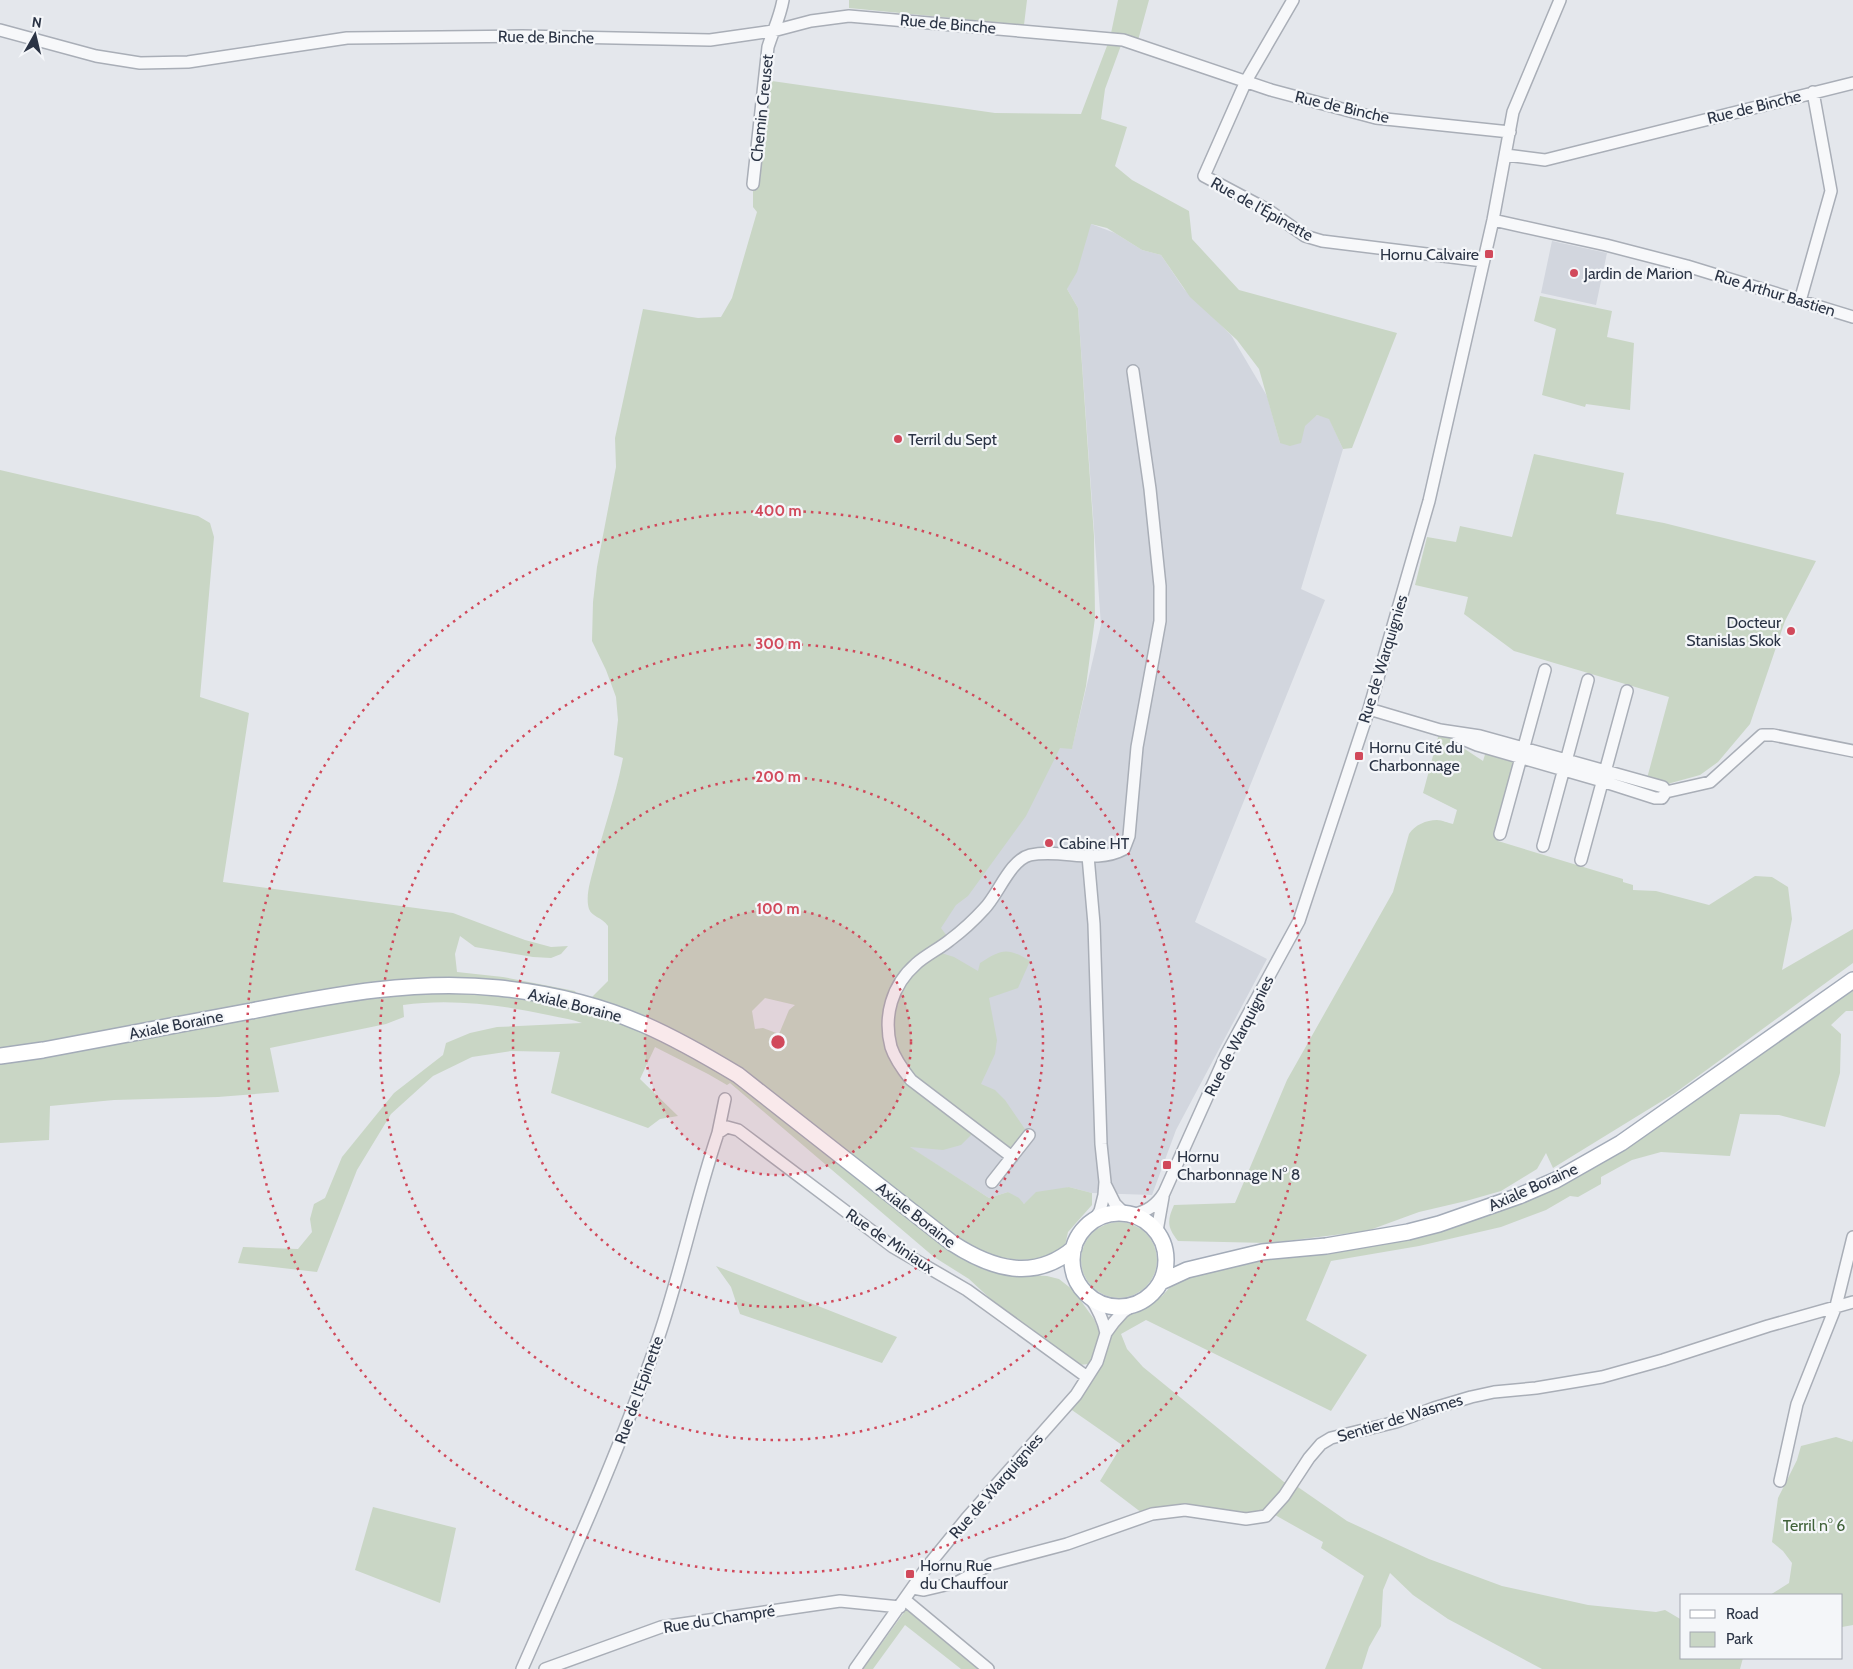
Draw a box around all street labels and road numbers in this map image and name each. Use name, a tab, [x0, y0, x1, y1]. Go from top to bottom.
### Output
street label: Rue de Binche	[899, 10, 997, 38]
street label: Rue de Binche	[498, 27, 594, 47]
street label: Chemin Creuset	[747, 53, 777, 163]
street label: Rue de Binche	[1705, 86, 1803, 128]
street label: Rue de Binche	[1293, 87, 1391, 127]
street label: Rue de l'Épinette	[1208, 173, 1316, 245]
street label: Rue Arthur Bastien	[1712, 266, 1838, 320]
street label: Rue de Warquignies	[1354, 592, 1412, 725]
street label: Rue de Warquignies	[1200, 972, 1278, 1100]
street label: Axiale Boraine	[526, 984, 624, 1026]
street label: Axiale Boraine	[127, 1007, 225, 1043]
street label: Axiale Boraine	[1486, 1159, 1580, 1215]
street label: Axiale Boraine	[873, 1178, 959, 1252]
street label: Rue de Miniaux	[842, 1204, 938, 1278]
street label: Rue de l'Epinette	[611, 1333, 667, 1447]
street label: Sentier de Wasmes	[1335, 1390, 1465, 1446]
street label: Rue de Warquignies	[945, 1429, 1047, 1542]
street label: Rue du Champré	[662, 1601, 776, 1637]

